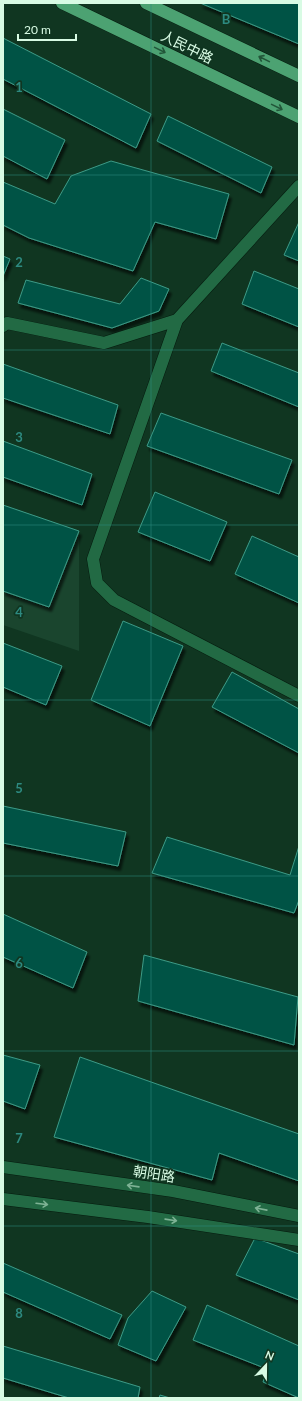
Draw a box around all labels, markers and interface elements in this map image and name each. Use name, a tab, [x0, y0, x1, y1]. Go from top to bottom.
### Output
text: B	[222, 11, 231, 27]
scale bar	[18, 16, 76, 42]
text: 20 m	[24, 22, 51, 37]
street label: 人民中路	[158, 27, 216, 66]
one-way arrow	[154, 47, 166, 54]
one-way arrow	[258, 55, 270, 62]
text: 1	[15, 79, 23, 95]
one-way arrow	[271, 104, 283, 111]
text: 2	[15, 254, 23, 270]
text: 3	[15, 429, 23, 445]
text: 4	[15, 604, 23, 620]
text: 5	[15, 780, 23, 796]
text: 6	[15, 955, 23, 971]
text: 7	[15, 1130, 23, 1146]
street label: 朝阳路	[132, 1162, 176, 1185]
one-way arrow	[127, 1182, 140, 1190]
one-way arrow	[35, 1200, 48, 1208]
one-way arrow	[255, 1204, 268, 1212]
one-way arrow	[164, 1216, 177, 1224]
text: 8	[15, 1305, 23, 1321]
north arrow	[246, 1345, 286, 1385]
text: N	[264, 1348, 276, 1363]

